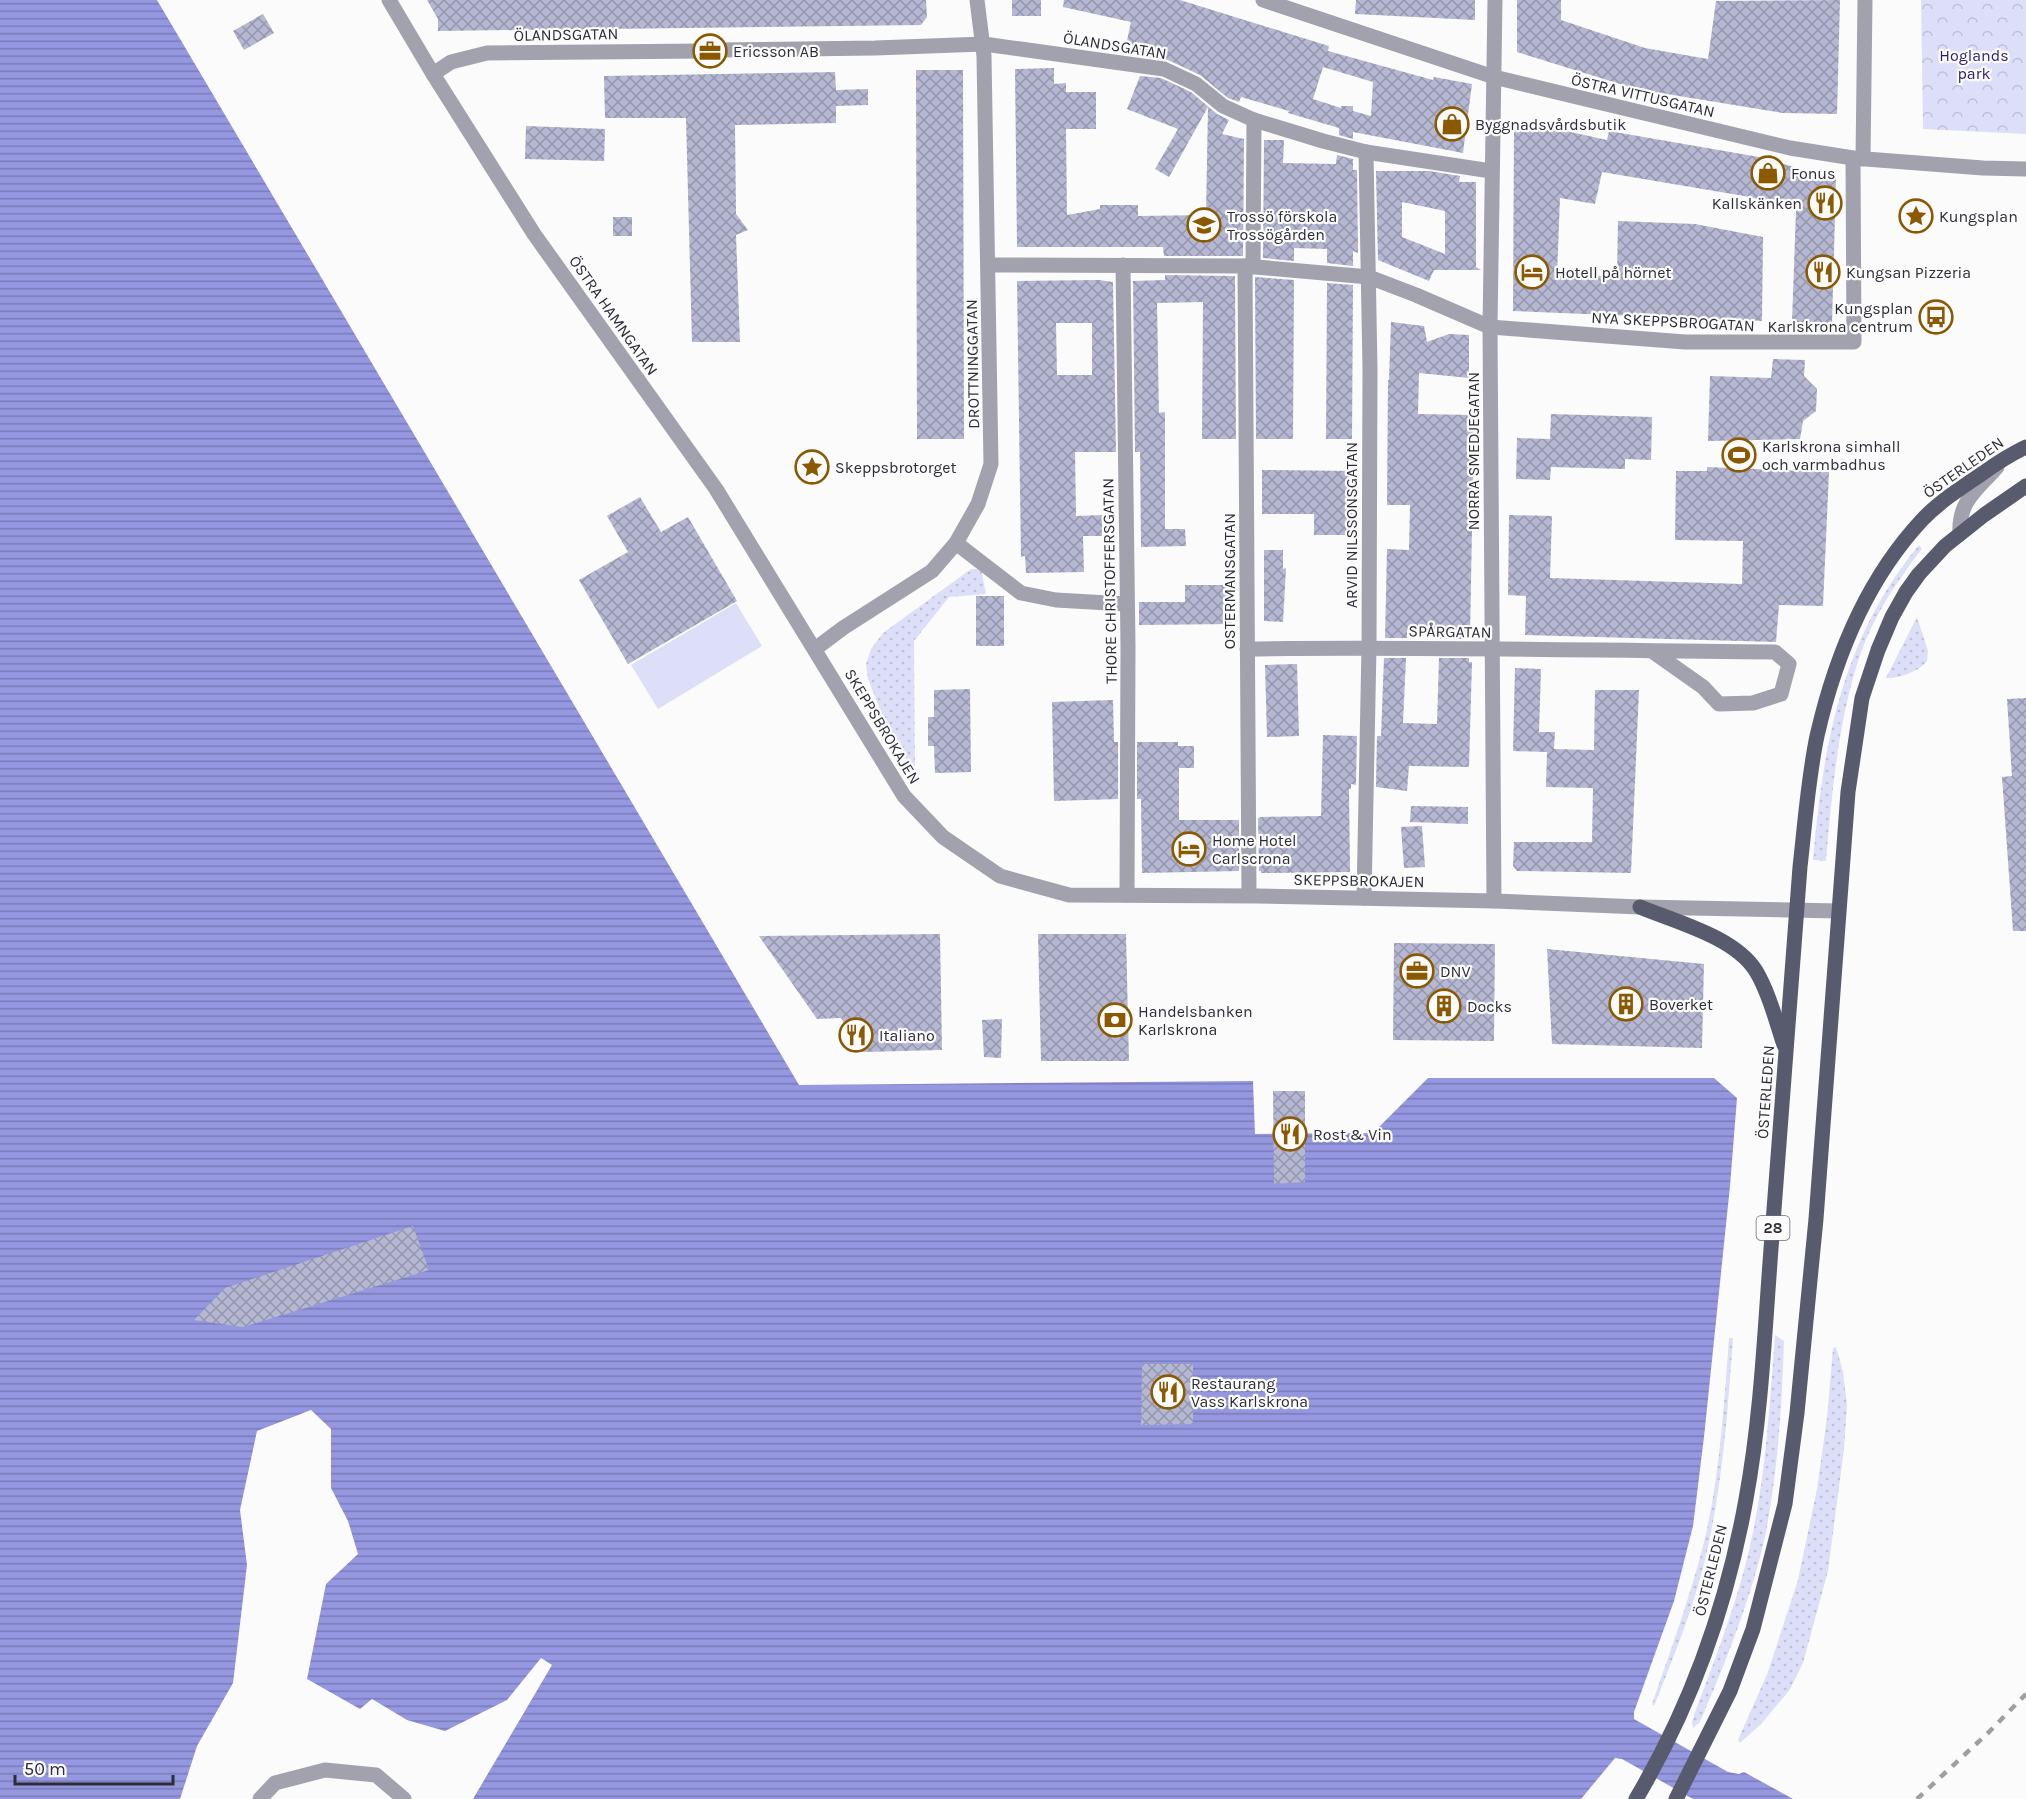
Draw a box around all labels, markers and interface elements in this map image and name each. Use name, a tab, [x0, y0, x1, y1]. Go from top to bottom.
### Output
street label: ÖLANDSGATAN	[514, 24, 618, 45]
street label: ÖLANDSGATAN	[1062, 28, 1168, 63]
office icon: Ericsson AB	[692, 33, 728, 69]
place label: Ericsson AB	[733, 42, 819, 61]
park label: Hoglands park	[1939, 46, 2009, 83]
street label: ÖSTRA VITTUSGATAN	[1569, 70, 1717, 121]
shop icon: Byggnadsvårdsbutik	[1434, 106, 1470, 142]
place label: Byggnadsvårdsbutik	[1475, 115, 1626, 134]
shop icon: Fonus	[1750, 155, 1786, 191]
place label: Fonus	[1791, 164, 1835, 183]
restaurant icon: Kallskänken	[1807, 185, 1843, 221]
place label: Kallskänken	[1712, 194, 1802, 213]
place icon: Kungsplan	[1898, 198, 1934, 234]
school or university icon: Trossö förskola Trossögården	[1186, 207, 1222, 243]
place label: Trossö förskola Trossögården	[1227, 207, 1337, 244]
place label: Kungsplan	[1939, 207, 2018, 226]
street label: ÖSTRA HAMNGATAN	[565, 252, 662, 379]
hotel icon: Hotell på hörnet	[1514, 254, 1550, 290]
restaurant icon: Kungsan Pizzeria	[1805, 254, 1841, 290]
place label: Hotell på hörnet	[1555, 263, 1671, 282]
place label: Kungsan Pizzeria	[1846, 263, 1971, 282]
street label: DROTTNINGGATAN	[962, 299, 983, 429]
place label: Kungsplan Karlskrona centrum	[1767, 299, 1913, 336]
bus stop icon: Kungsplan Karlskrona centrum	[1918, 299, 1954, 335]
street label: NYA SKEPPSBROGATAN	[1591, 308, 1755, 335]
street label: NORRA SMEDJEGATAN	[1464, 372, 1483, 530]
street label: ÖSTERLEDEN	[1919, 433, 2007, 502]
sports icon: Karlskrona simhall och varmbadhus	[1721, 437, 1757, 473]
place label: Karlskrona simhall och varmbadhus	[1762, 437, 1901, 474]
street label: ARVID NILSSONSGATAN	[1342, 442, 1361, 608]
place icon: Skeppsbrotorget	[794, 449, 830, 485]
place label: Skeppsbrotorget	[835, 458, 957, 477]
street label: THORE CHRISTOFFERSGATAN	[1098, 478, 1121, 684]
street label: OSTERMANSGATAN	[1220, 513, 1239, 649]
street label: SPÅRGATAN	[1408, 621, 1492, 642]
street label: SKEPPSBROKAJEN	[841, 665, 924, 787]
hotel icon: Home Hotel Carlscrona	[1171, 831, 1207, 867]
place label: Home Hotel Carlscrona	[1212, 831, 1297, 868]
street label: SKEPPSBROKAJEN	[1293, 870, 1425, 891]
office icon: DNV	[1399, 953, 1435, 989]
place label: DNV	[1440, 962, 1471, 981]
building icon: Boverket	[1608, 986, 1644, 1022]
building icon: Docks	[1426, 988, 1462, 1024]
place label: Boverket	[1649, 995, 1713, 1014]
place label: Docks	[1467, 997, 1512, 1016]
bank icon: Handelsbanken Karlskrona	[1097, 1002, 1133, 1038]
place label: Handelsbanken Karlskrona	[1138, 1002, 1253, 1039]
restaurant icon: Italiano	[838, 1017, 874, 1053]
place label: Italiano	[879, 1026, 935, 1045]
street label: ÖSTERLEDEN	[1753, 1045, 1778, 1139]
restaurant icon: Rost & Vin	[1272, 1116, 1308, 1152]
place label: Rost & Vin	[1313, 1125, 1392, 1144]
road number: 28	[1756, 1216, 1790, 1240]
restaurant icon: Restaurang Vass Karlskrona	[1150, 1374, 1186, 1410]
place label: Restaurang Vass Karlskrona	[1191, 1374, 1308, 1411]
street label: ÖSTERLEDEN	[1690, 1522, 1731, 1618]
scale bar	[15, 1748, 172, 1786]
text: 50 m	[24, 1758, 66, 1780]

